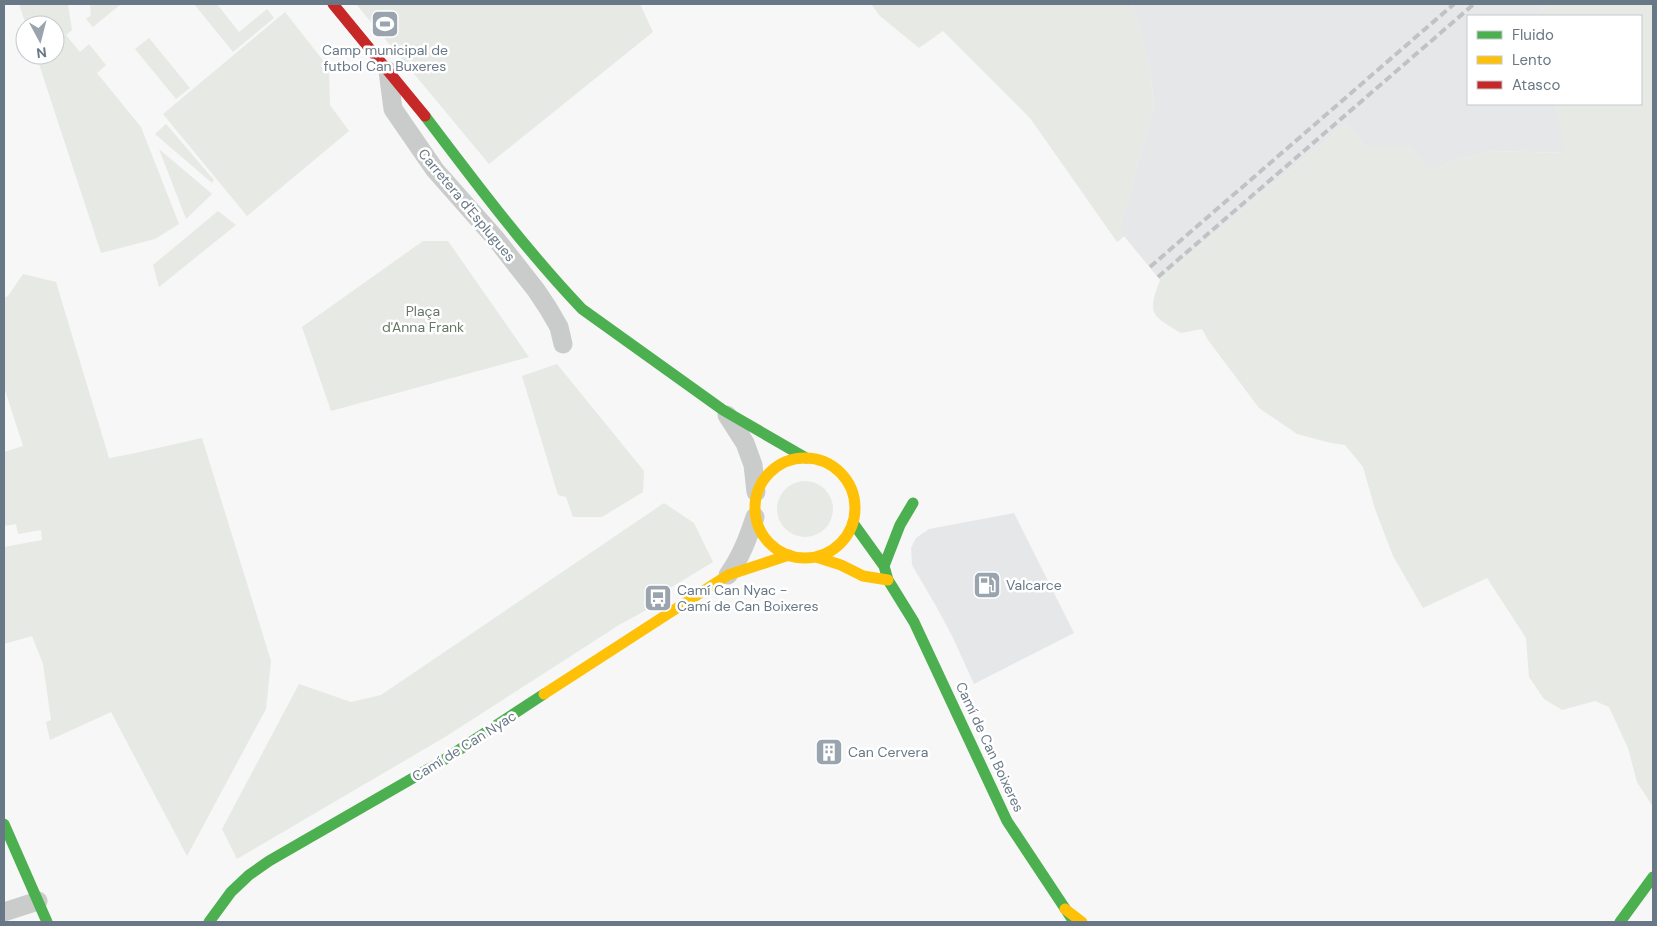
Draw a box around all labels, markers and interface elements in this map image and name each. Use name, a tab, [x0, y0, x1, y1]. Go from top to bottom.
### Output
sports icon: Camp municipal de futbol Can Buxeres	[370, 9, 400, 39]
north arrow	[15, 15, 65, 65]
legend	[1467, 15, 1642, 105]
text: Fluido	[1512, 25, 1554, 45]
place label: Camp municipal de futbol Can Buxeres	[322, 41, 448, 75]
text: N	[35, 43, 48, 62]
text: Lento	[1512, 50, 1551, 70]
text: Atasco	[1512, 75, 1560, 95]
street label: Carretera d'Esplugues	[415, 145, 519, 265]
park label: Plaça d'Anna Frank	[382, 302, 464, 336]
fuel station icon: Valcarce	[972, 570, 1002, 600]
place label: Valcarce	[1006, 576, 1062, 594]
place label: Camí Can Nyac - Camí de Can Boixeres	[677, 581, 818, 615]
bus stop icon: Camí Can Nyac - Camí de Can Boixeres	[643, 583, 673, 613]
street label: Camí de Can Boixeres	[952, 679, 1028, 815]
street label: Camí de Can Nyac	[409, 707, 519, 785]
building icon: Can Cervera	[814, 737, 844, 767]
place label: Can Cervera	[848, 743, 928, 761]

